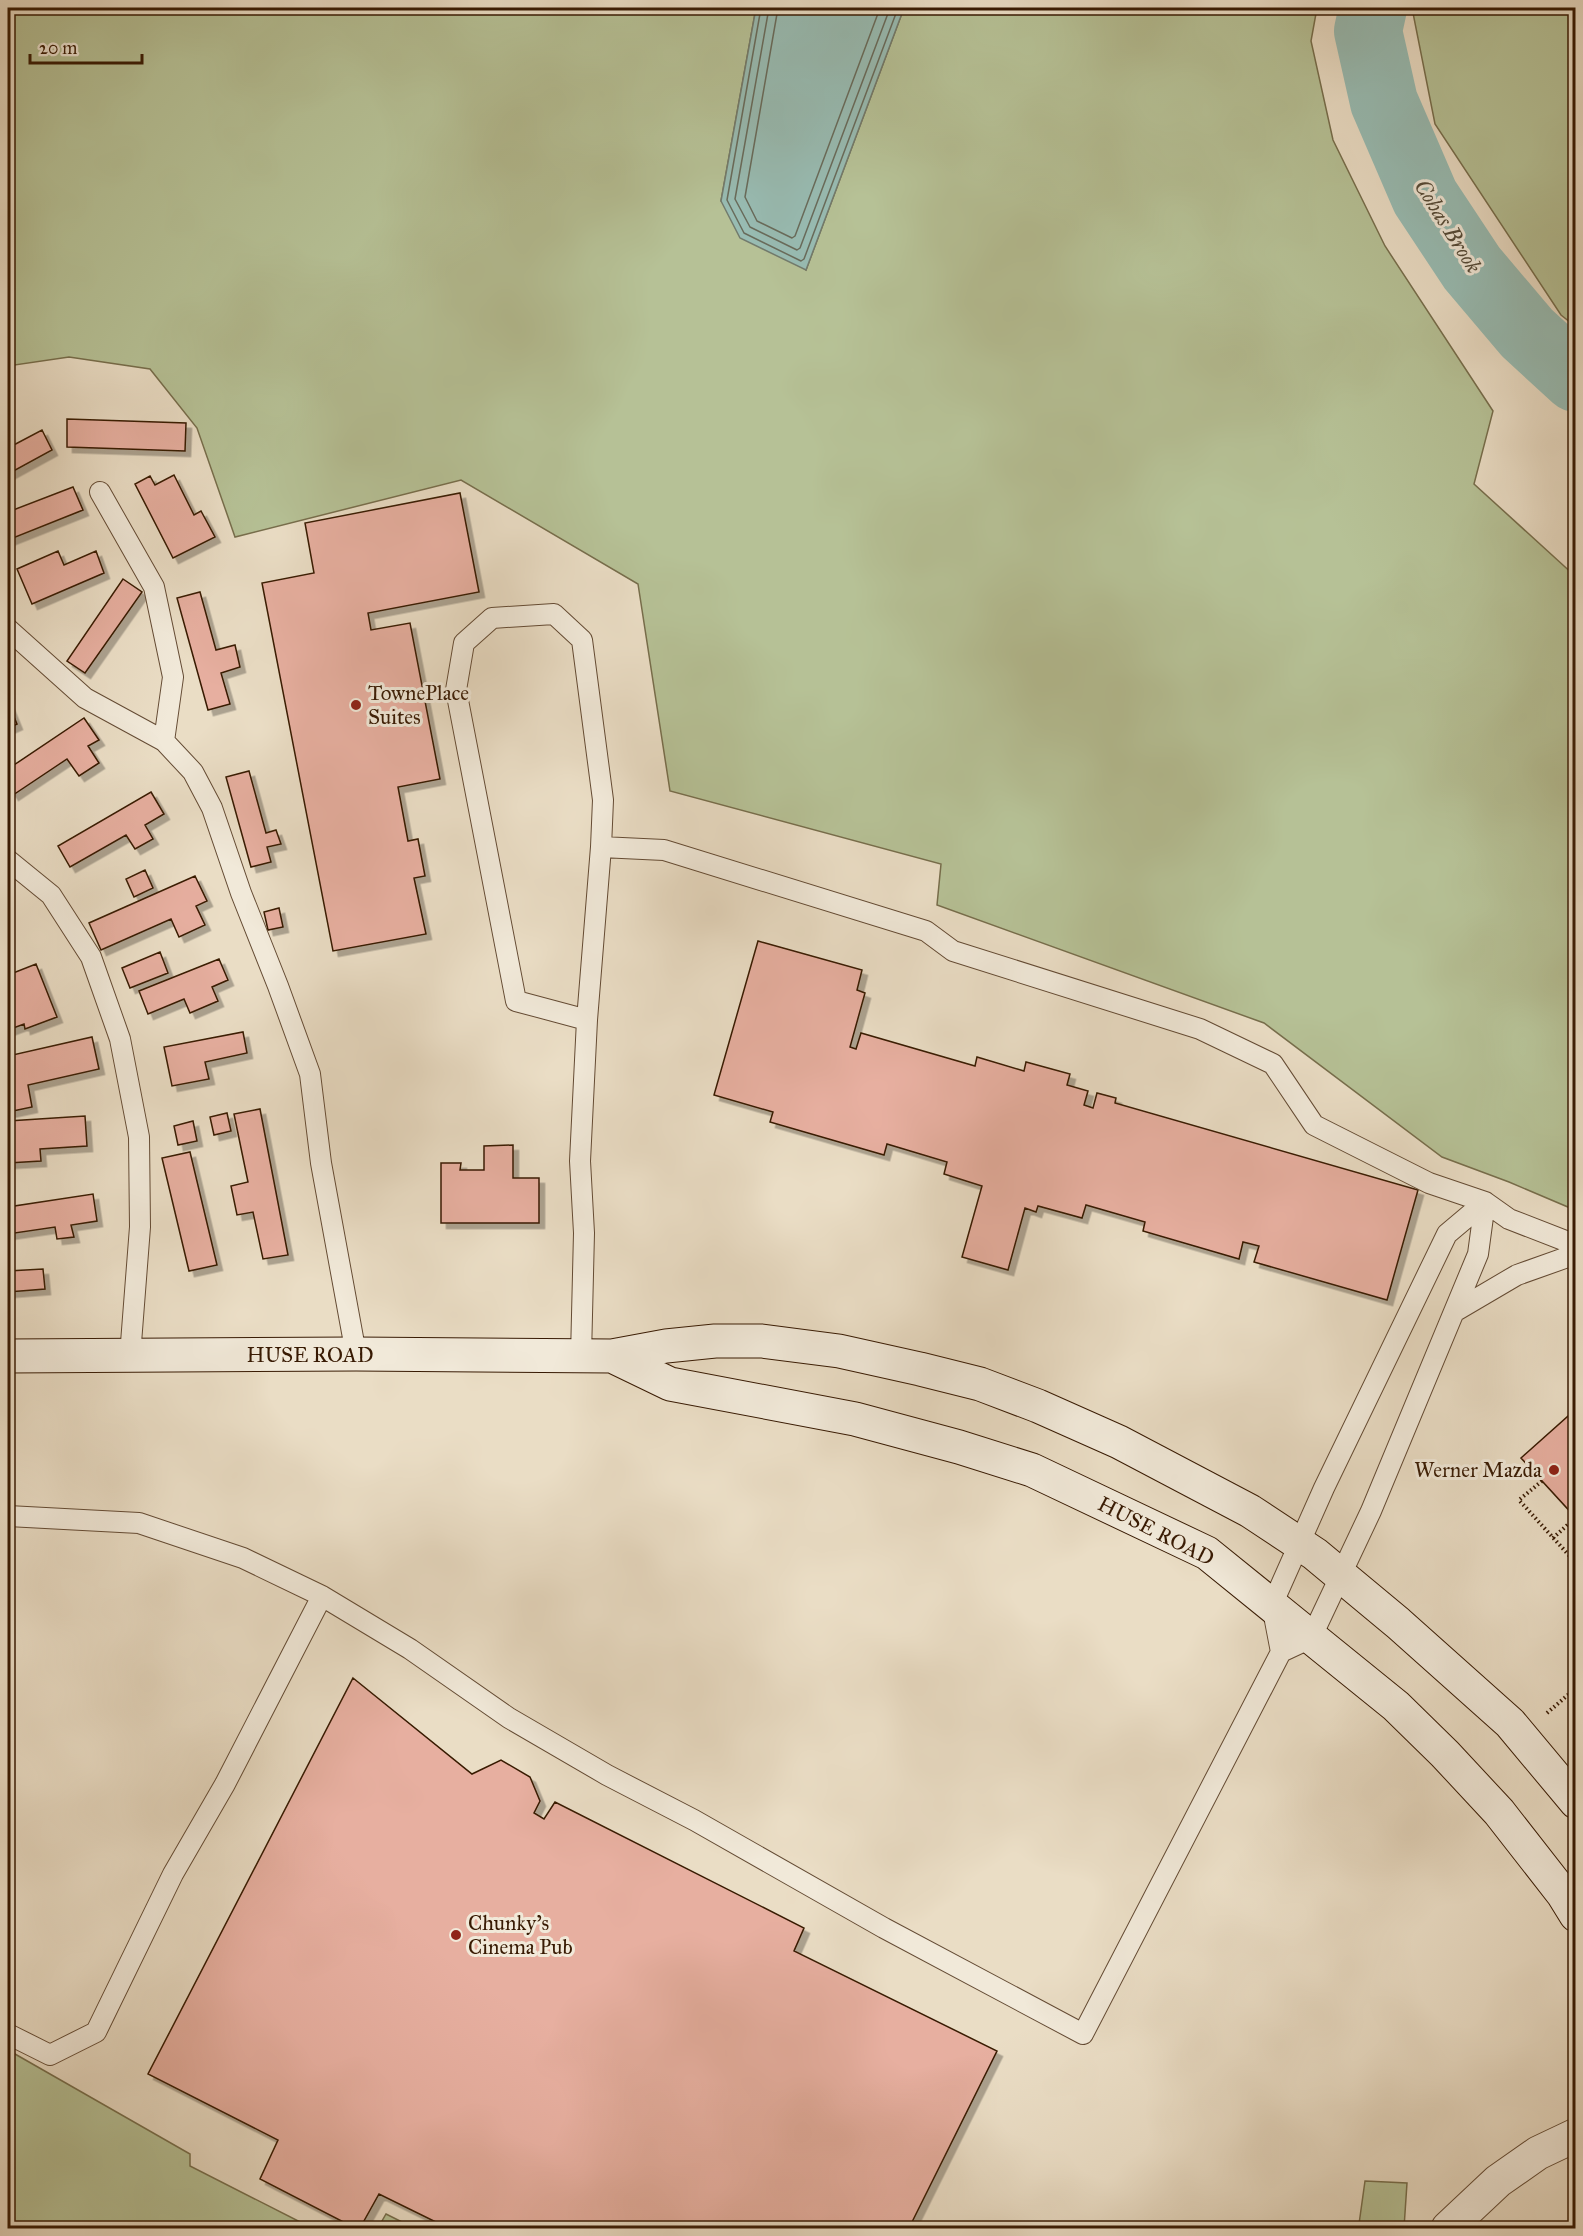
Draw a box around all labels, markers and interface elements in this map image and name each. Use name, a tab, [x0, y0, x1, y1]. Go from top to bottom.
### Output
scale bar	[30, 27, 142, 65]
text: 20 m	[39, 37, 77, 59]
water label: Cohas Brook	[1409, 174, 1488, 278]
place label: TownePlace Suites	[368, 680, 469, 730]
marker: TownePlace Suites	[349, 698, 363, 712]
street label: HUSE ROAD	[246, 1342, 374, 1368]
place label: Werner Mazda	[1414, 1457, 1542, 1483]
marker: Werner Mazda	[1547, 1463, 1561, 1477]
street label: HUSE ROAD	[1093, 1491, 1219, 1571]
place label: Chunky's Cinema Pub	[468, 1910, 573, 1960]
marker: Chunky's Cinema Pub	[449, 1928, 463, 1942]

